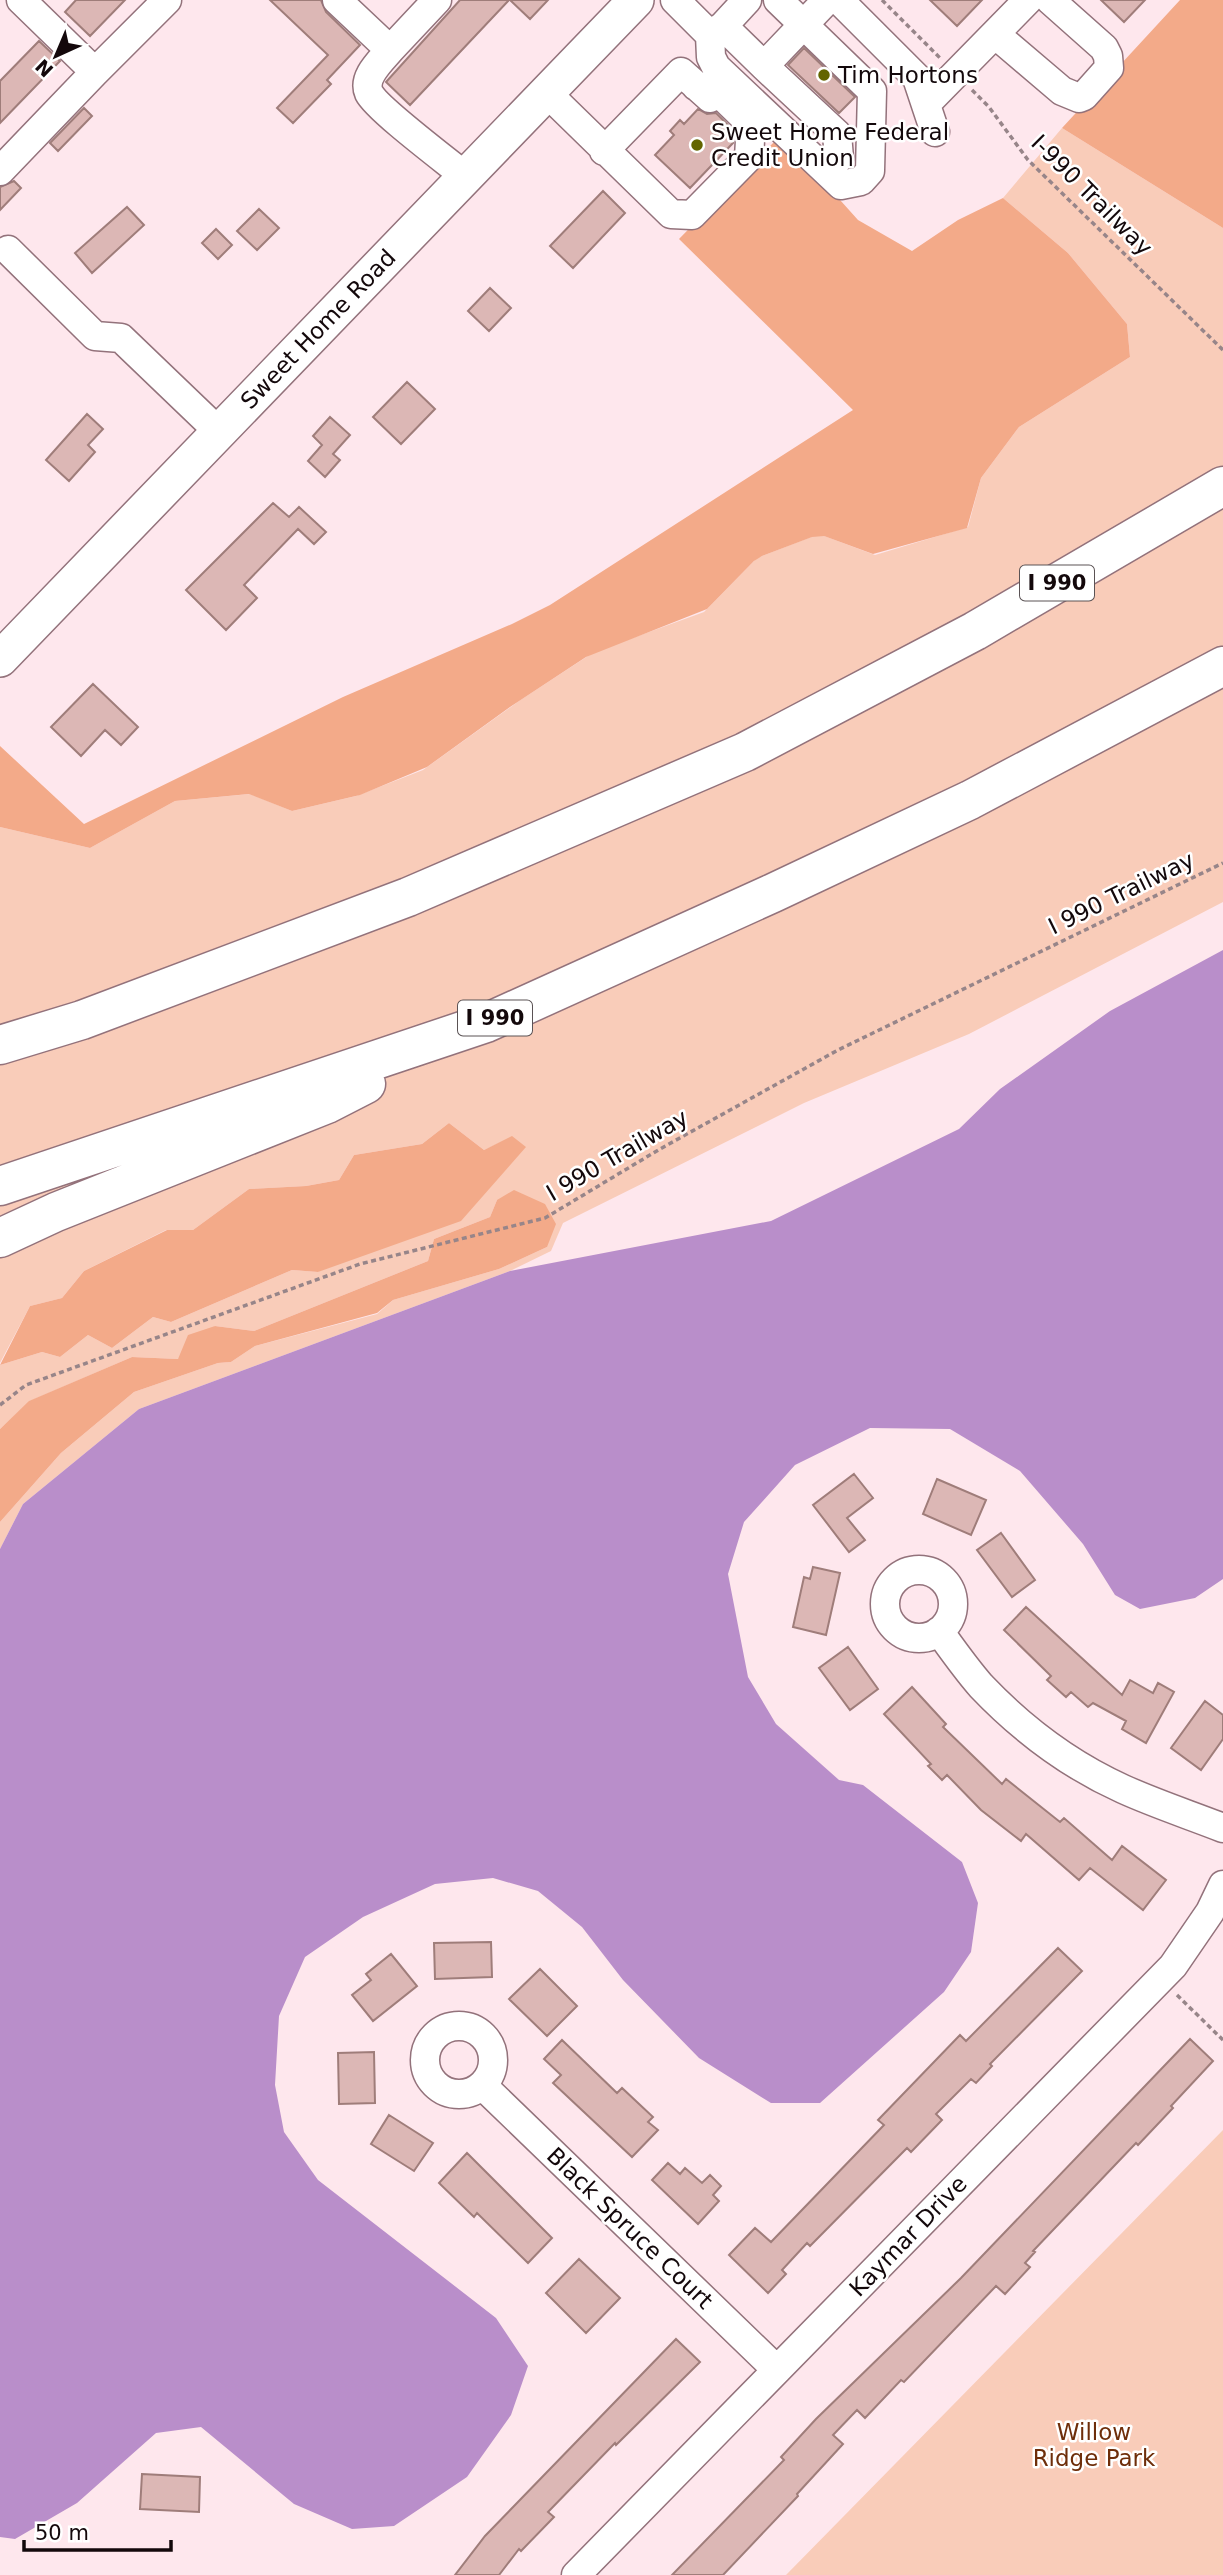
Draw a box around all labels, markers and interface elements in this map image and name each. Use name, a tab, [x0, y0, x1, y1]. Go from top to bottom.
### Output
north arrow	[21, 21, 91, 91]
text: N	[31, 55, 58, 82]
place label: Tim Hortons	[837, 62, 978, 88]
marker: Tim Hortons	[816, 67, 832, 83]
place label: Sweet Home Federal Credit Union	[711, 119, 949, 171]
street label: I-990 Trailway	[1026, 129, 1158, 261]
marker: Sweet Home Federal Credit Union	[689, 137, 705, 153]
street label: Sweet Home Road	[235, 244, 401, 414]
road number: I 990	[1020, 566, 1094, 600]
street label: I 990 Trailway	[1044, 847, 1198, 939]
road number: I 990	[458, 1000, 532, 1036]
street label: I 990 Trailway	[542, 1104, 692, 1206]
street label: Black Spruce Court	[542, 2142, 718, 2314]
street label: Kaymar Drive	[844, 2171, 972, 2301]
park label: Willow Ridge Park	[1033, 2419, 1156, 2471]
scale bar	[24, 2508, 172, 2552]
text: 50 m	[35, 2521, 89, 2545]

